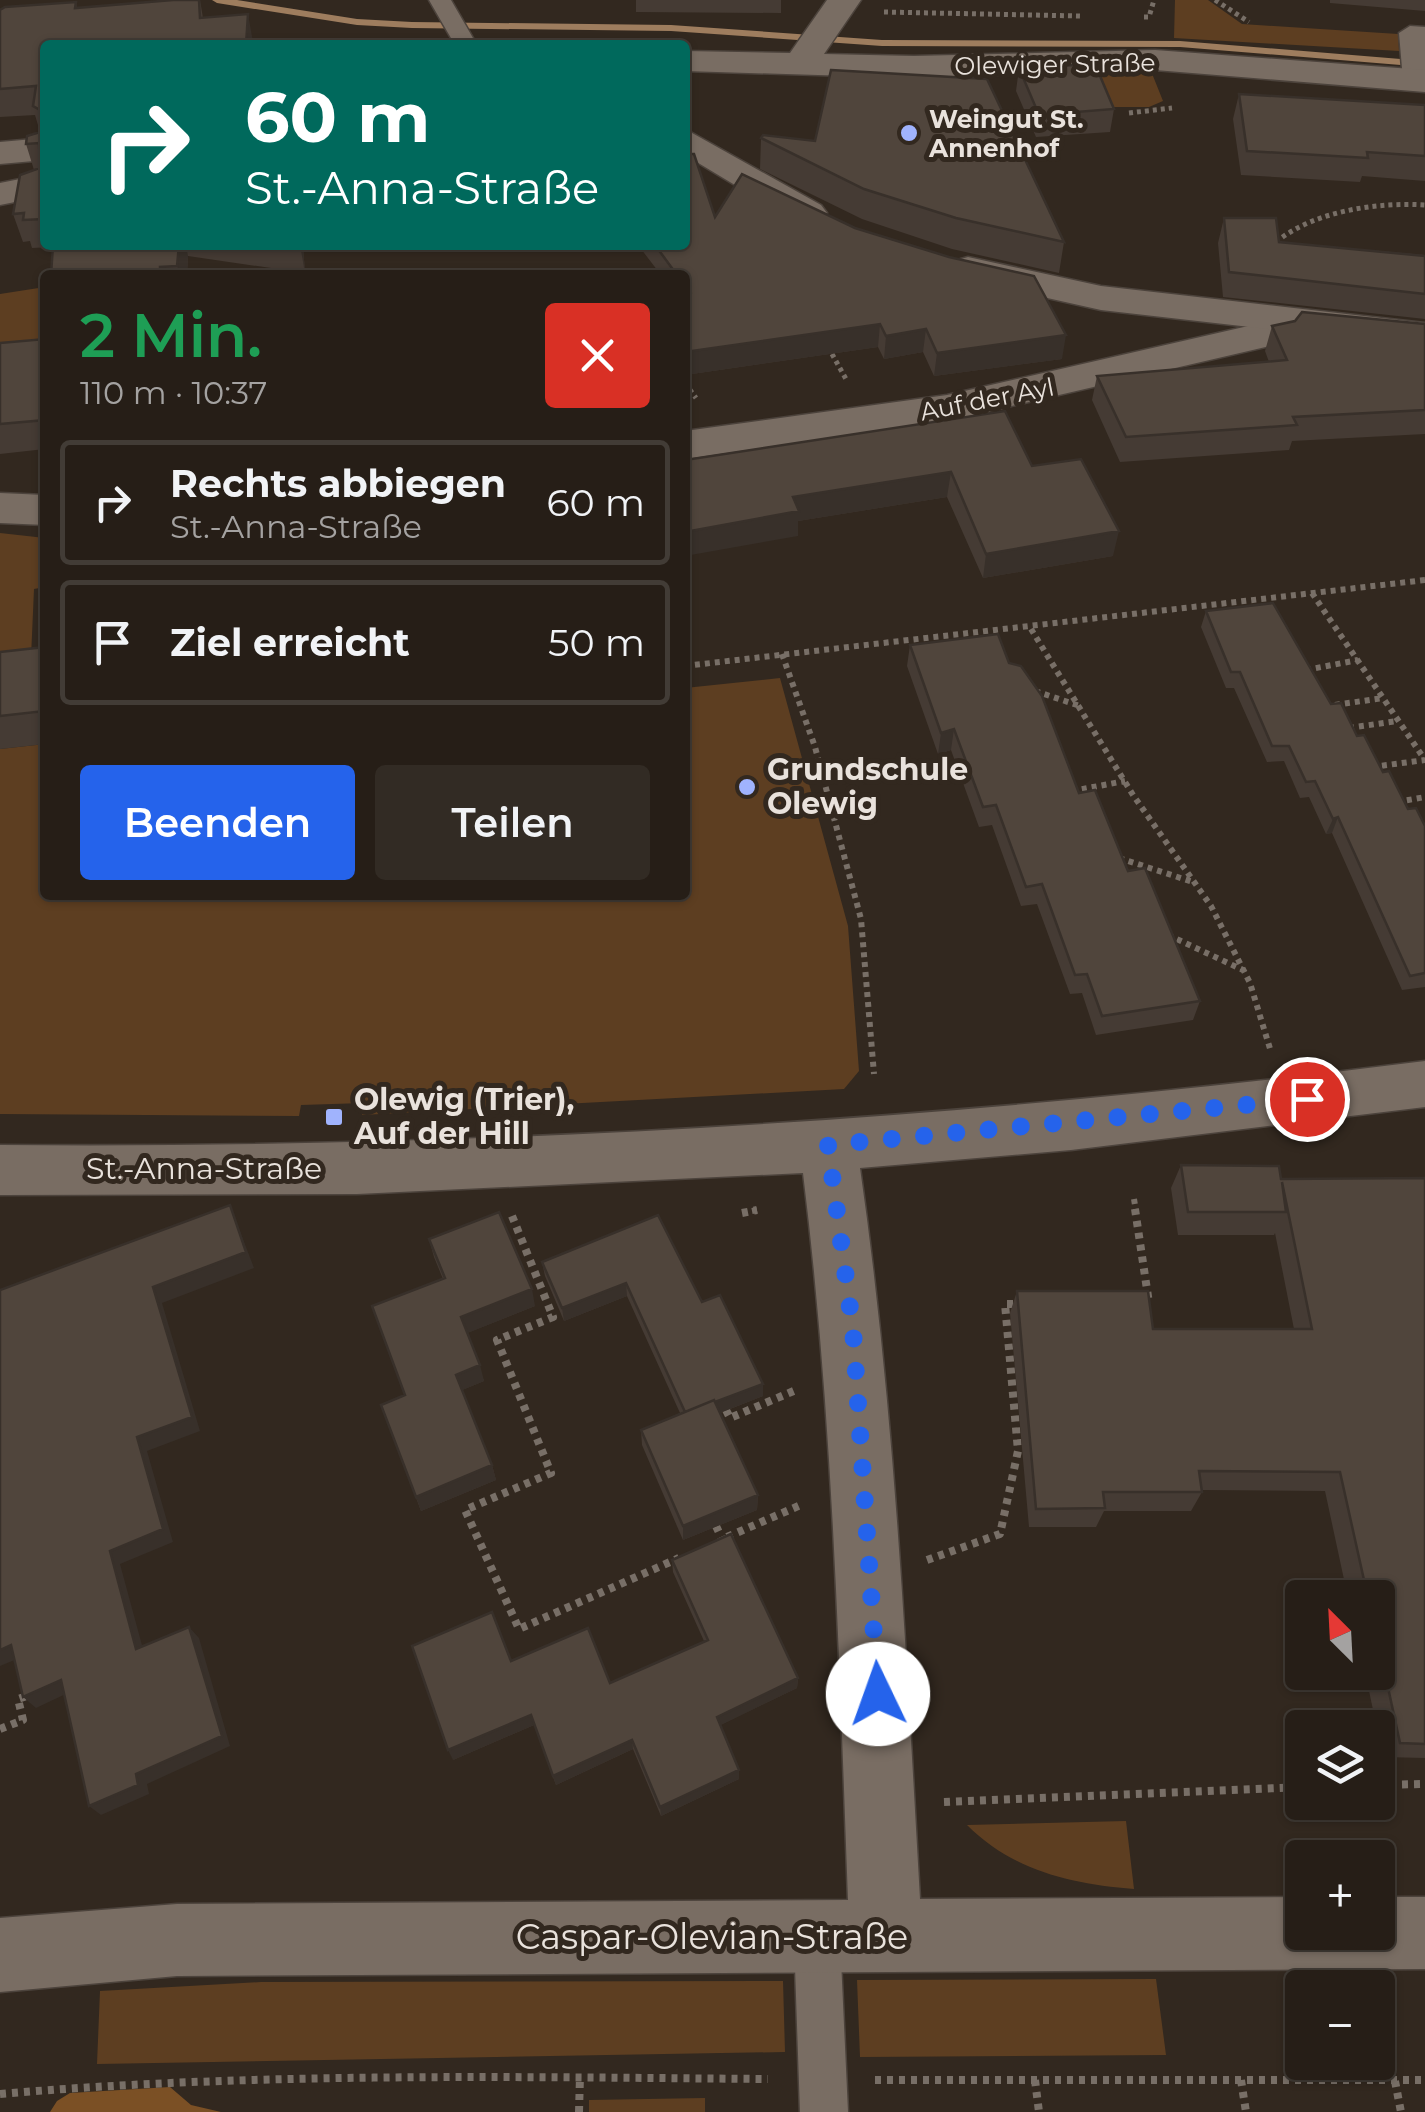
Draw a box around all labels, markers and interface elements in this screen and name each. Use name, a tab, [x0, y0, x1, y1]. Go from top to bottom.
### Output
street label: Olewiger Straße	[954, 47, 1156, 81]
text: 60 m	[245, 74, 430, 160]
icon: right	[80, 80, 210, 210]
place label: Weingut St. Annenhof	[928, 104, 1084, 163]
marker: Weingut St. Annenhof	[898, 122, 920, 144]
text: St.-Anna-Straße	[245, 160, 599, 215]
text: 2 Min.	[80, 299, 262, 372]
button: close	[545, 303, 650, 408]
street label: Auf der Ayl	[918, 371, 1056, 427]
text: 110 m · 10:37	[80, 373, 267, 412]
text: Rechts abbiegen	[170, 460, 506, 507]
icon: right	[85, 475, 140, 530]
text: 60 m	[546, 479, 645, 526]
text: St.-Anna-Straße	[170, 507, 422, 546]
icon: arrive	[85, 615, 140, 670]
text: Ziel erreicht	[170, 619, 410, 666]
text: 50 m	[548, 619, 645, 666]
place label: Grundschule Olewig	[767, 751, 968, 822]
button: Beenden	[80, 765, 355, 880]
button: Teilen	[375, 765, 650, 880]
marker: Grundschule Olewig	[736, 776, 758, 798]
pin	[1265, 1057, 1350, 1142]
icon: arrive	[1280, 1072, 1335, 1127]
place label: Olewig (Trier), Auf der Hill	[353, 1081, 574, 1152]
marker: Olewig (Trier), Auf der Hill	[323, 1106, 345, 1128]
street label: St.-Anna-Straße	[86, 1150, 322, 1187]
north arrow	[1285, 1580, 1395, 1690]
map controls	[1285, 1580, 1395, 2080]
position arrow	[826, 1642, 930, 1746]
button: layers	[1285, 1710, 1395, 1820]
button: +	[1285, 1840, 1395, 1950]
street label: Caspar-Olevian-Straße	[516, 1915, 908, 1958]
button: −	[1285, 1970, 1395, 2080]

